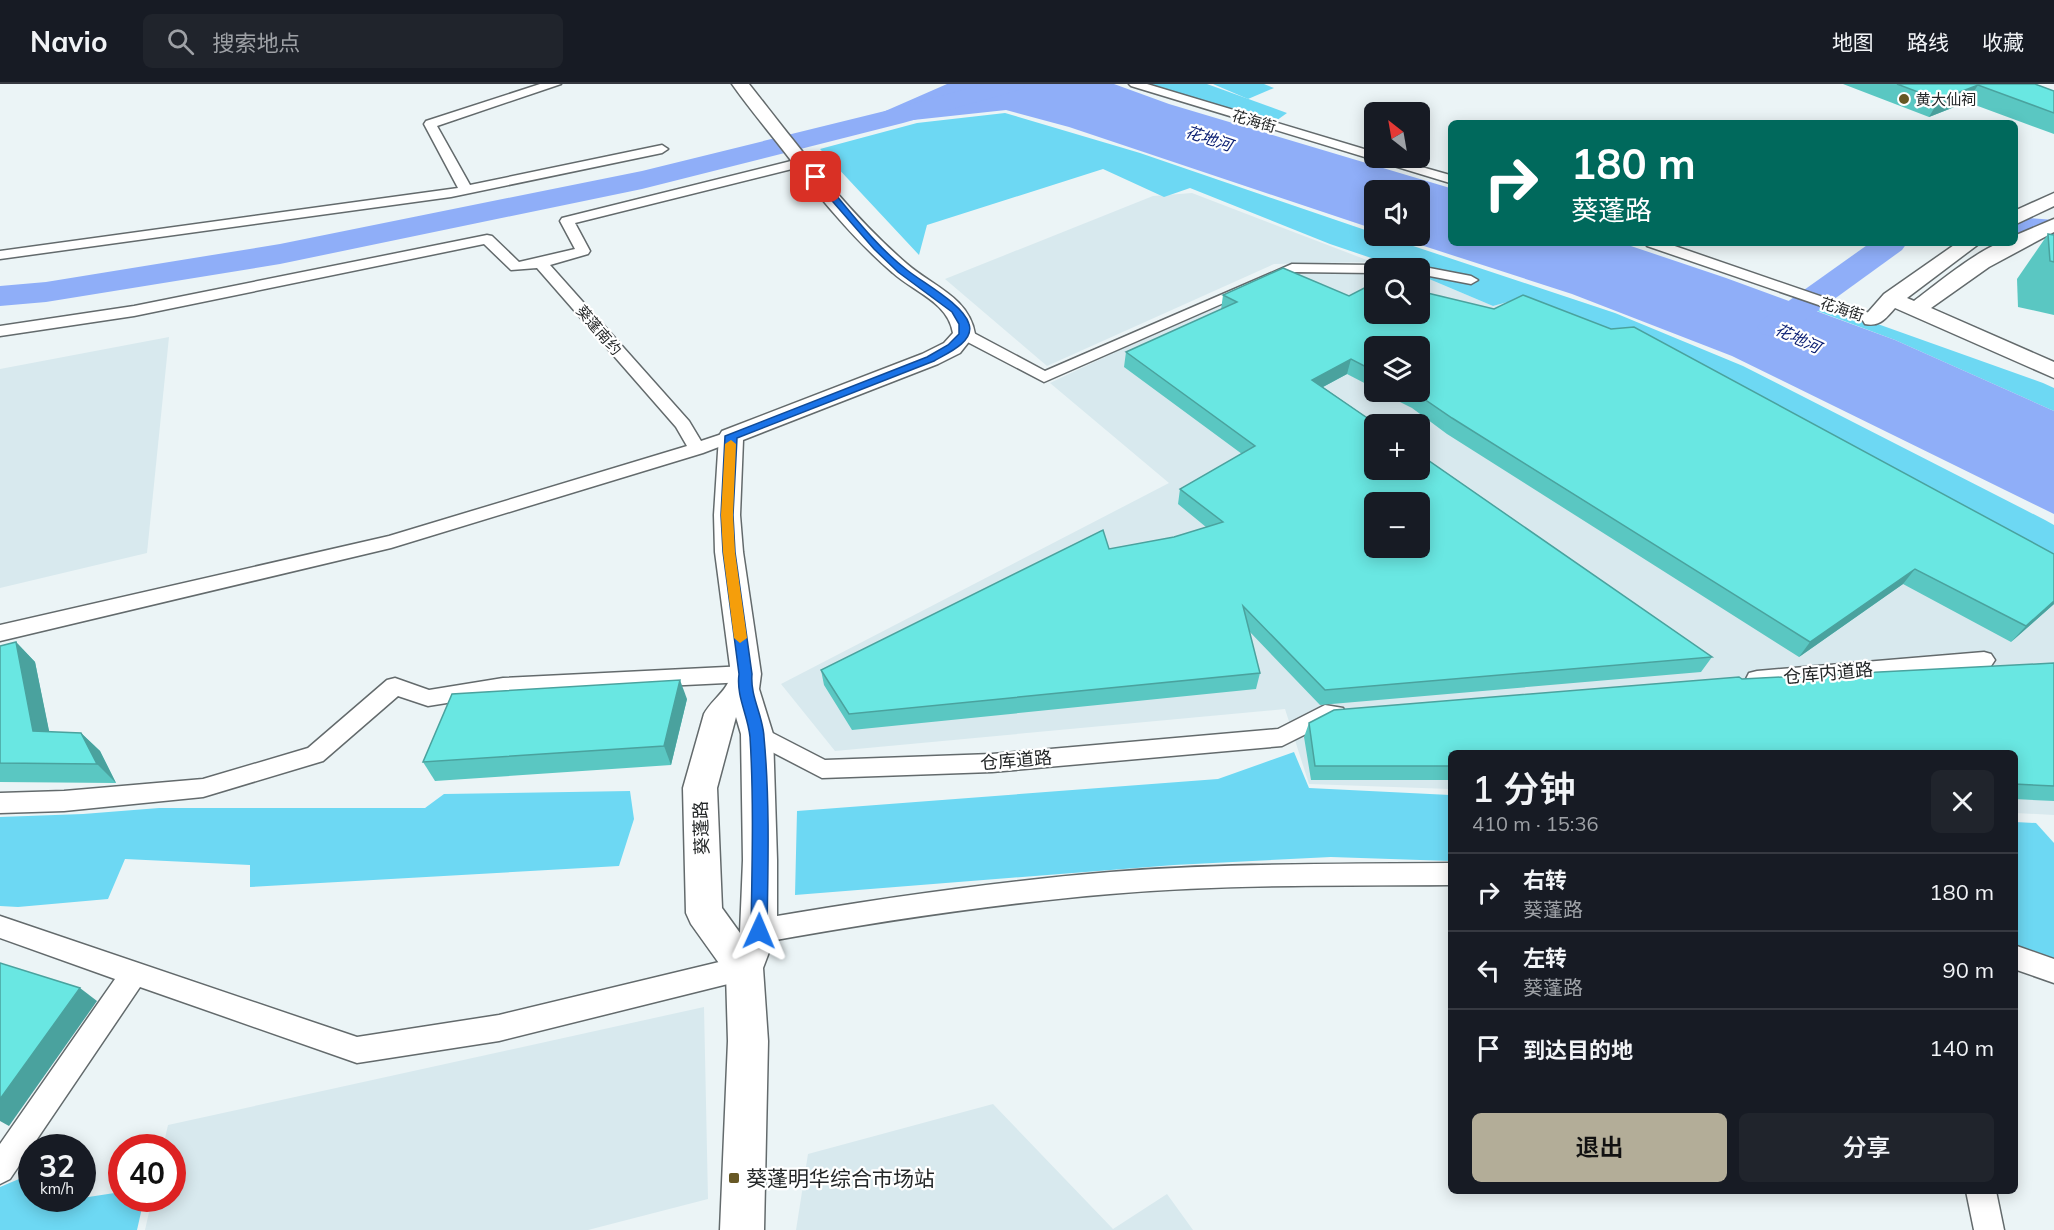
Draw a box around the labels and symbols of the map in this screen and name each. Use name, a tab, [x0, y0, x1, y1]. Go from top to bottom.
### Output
place label: 黄大仙祠	[1916, 90, 1976, 109]
marker: 黄大仙祠	[1897, 92, 1911, 106]
north arrow	[1364, 102, 1430, 168]
street label: 花海街	[1230, 106, 1278, 136]
water label: 花地河	[1183, 121, 1238, 156]
pin	[790, 151, 841, 202]
street label: 花海街	[1818, 293, 1866, 325]
street label: 葵蓬南约	[572, 301, 626, 359]
water label: 花地河	[1772, 319, 1827, 358]
street label: 仓库内道路	[1782, 658, 1874, 688]
street label: 仓库道路	[979, 745, 1053, 775]
street label: 葵蓬路	[689, 801, 713, 855]
position arrow	[727, 899, 791, 963]
speed limit sign: 40	[108, 1134, 186, 1212]
place label: 葵蓬明华综合市场站	[746, 1165, 935, 1191]
marker: 葵蓬明华综合市场站	[727, 1171, 741, 1185]

